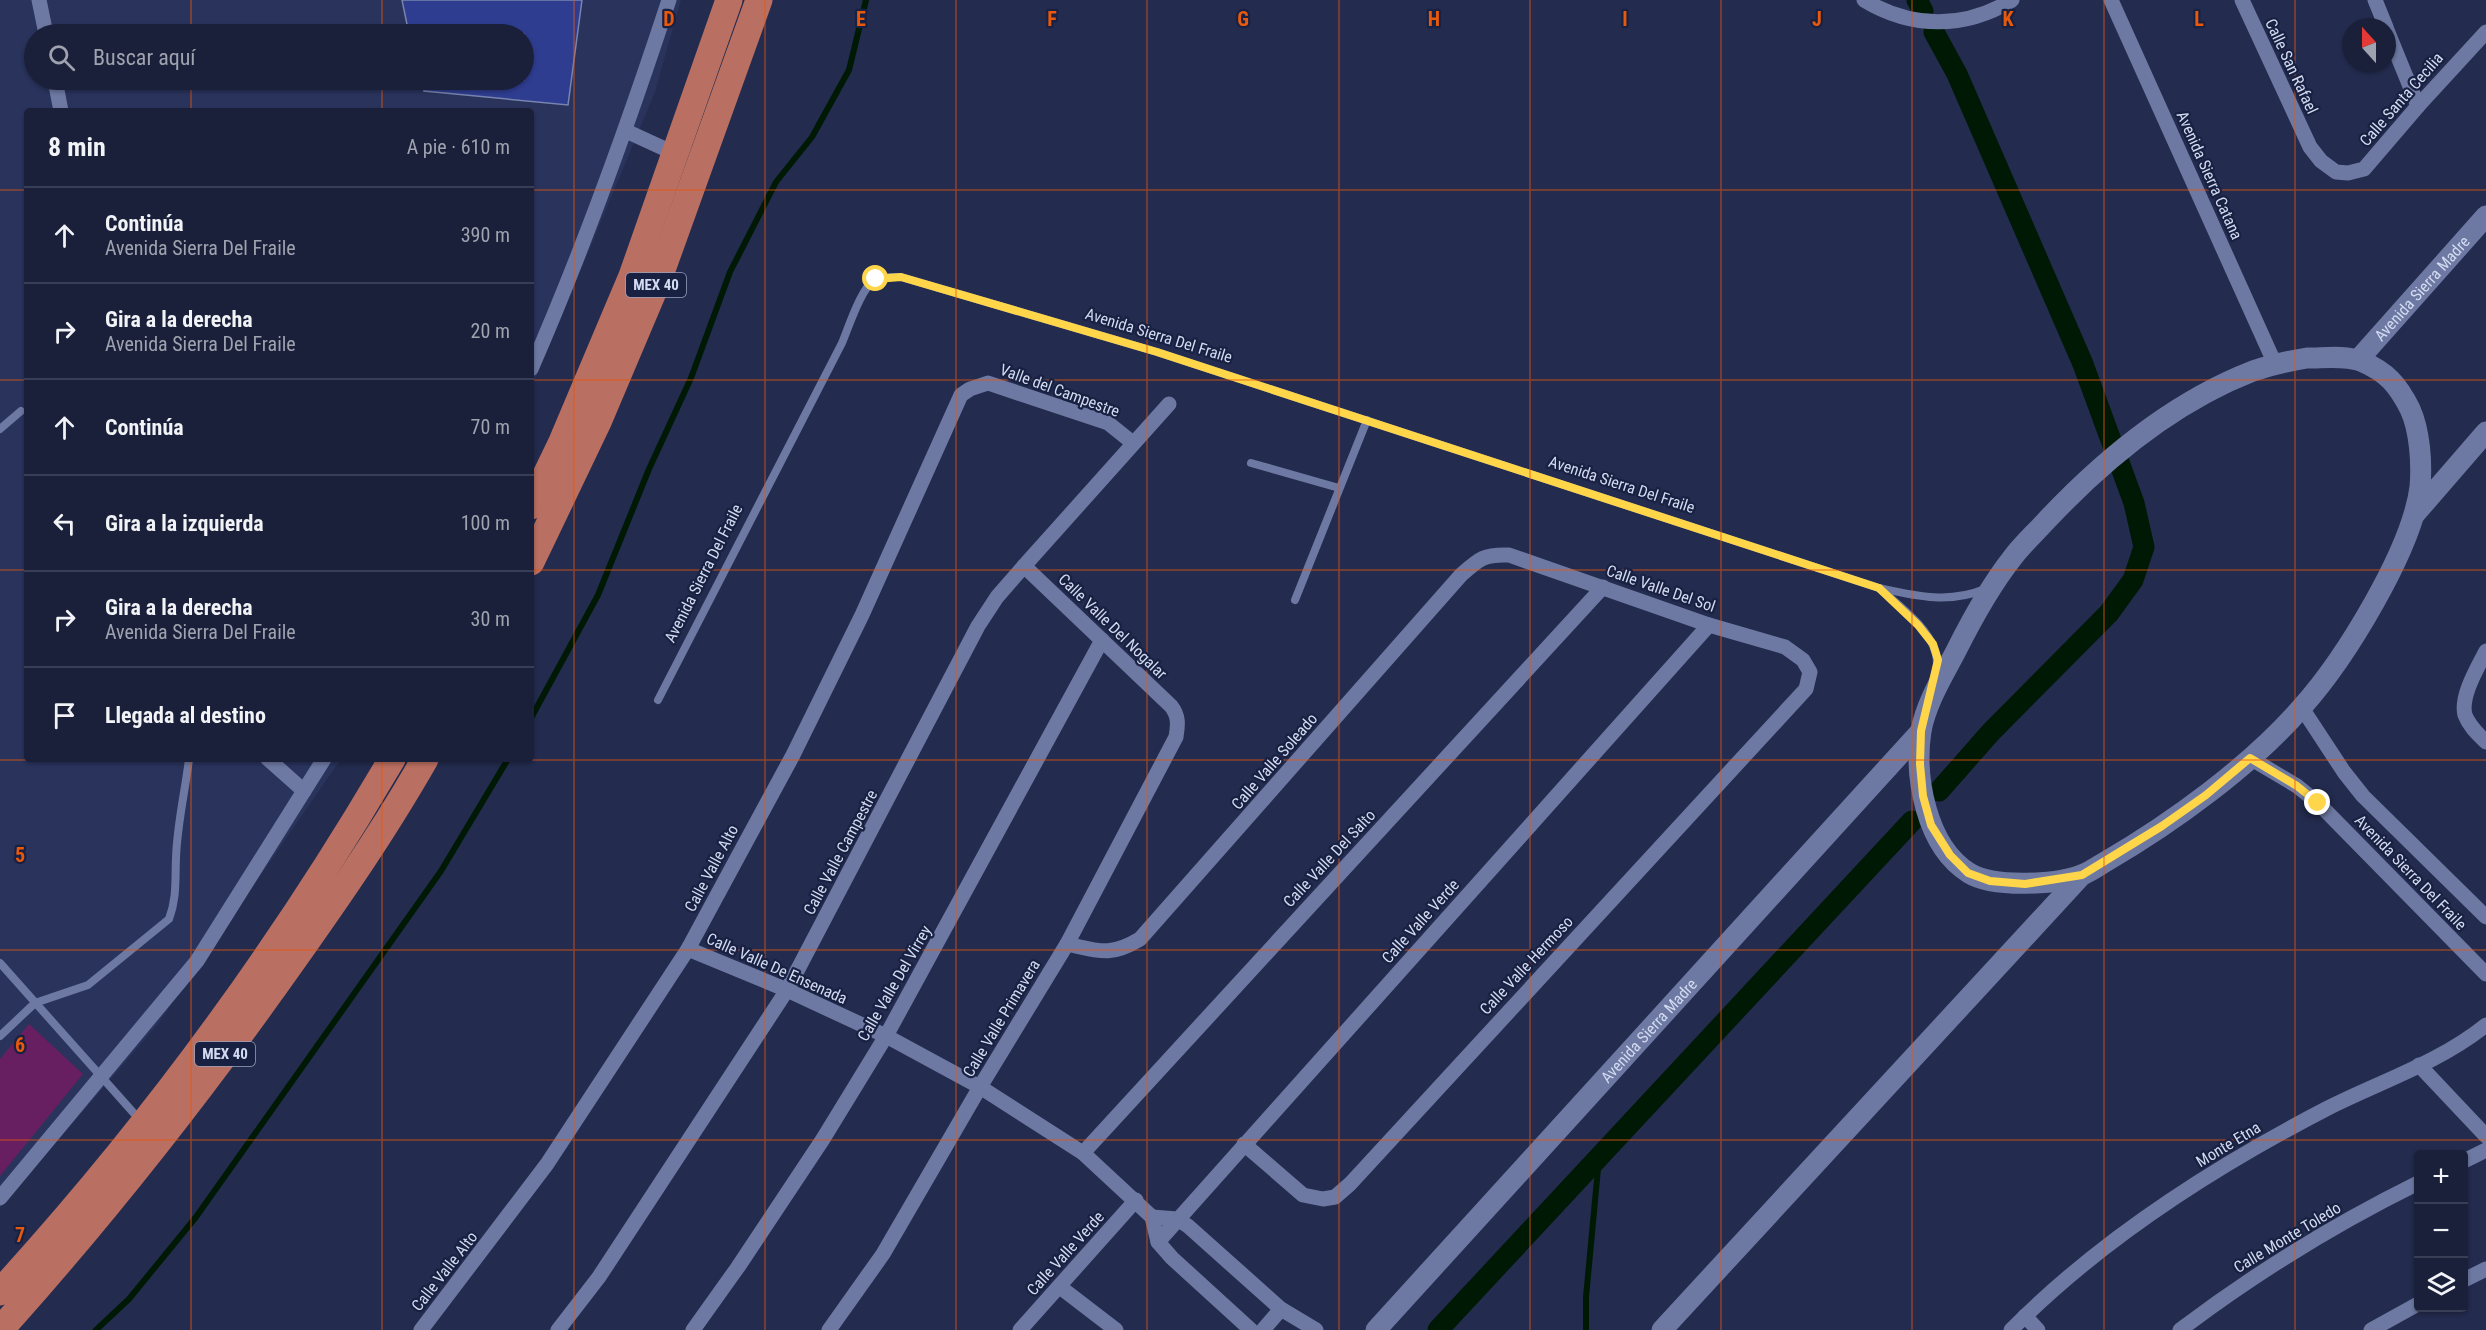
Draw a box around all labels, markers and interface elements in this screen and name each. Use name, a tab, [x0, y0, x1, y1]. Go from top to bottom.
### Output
text: D	[663, 7, 675, 31]
text: E	[856, 7, 866, 31]
text: F	[1047, 7, 1057, 31]
text: G	[1237, 7, 1249, 31]
text: H	[1428, 7, 1440, 31]
text: I	[1622, 7, 1628, 31]
text: J	[1812, 7, 1822, 31]
text: K	[2002, 7, 2014, 31]
text: L	[2194, 7, 2204, 31]
street label: Calle San Rafael	[2261, 16, 2322, 117]
north arrow	[2342, 18, 2396, 72]
search box	[24, 24, 534, 90]
icon: search	[45, 41, 78, 74]
text: Buscar aquí	[93, 45, 196, 70]
street label: Calle Santa Cecilia	[2356, 49, 2447, 150]
street label: Avenida Sierra Catana	[2173, 108, 2246, 242]
text: 8 min	[48, 132, 106, 162]
text: A pie · 610 m	[407, 135, 510, 159]
text: Continúa	[105, 211, 184, 236]
icon: ahead	[48, 219, 81, 252]
text: 390 m	[461, 223, 510, 247]
street label: Avenida Sierra Madre	[2371, 232, 2474, 345]
text: Avenida Sierra Del Fraile	[105, 236, 296, 260]
route start	[862, 265, 888, 291]
road number: MEX 40	[626, 273, 686, 297]
street label: Avenida Sierra Del Fraile	[1083, 304, 1235, 367]
text: Gira a la derecha	[105, 307, 253, 332]
icon: right	[48, 315, 81, 348]
text: 20 m	[471, 319, 510, 343]
text: Avenida Sierra Del Fraile	[105, 332, 296, 356]
street label: Valle del Campestre	[997, 360, 1122, 421]
icon: ahead	[48, 411, 81, 444]
text: Continúa	[105, 415, 184, 440]
text: 70 m	[471, 415, 510, 439]
street label: Avenida Sierra Del Fraile	[1546, 452, 1697, 517]
street label: Avenida Sierra Del Fraile	[660, 501, 747, 646]
icon: left	[48, 507, 81, 540]
text: Gira a la izquierda	[105, 511, 264, 536]
text: 100 m	[461, 511, 510, 535]
street label: Calle Valle Del Sol	[1604, 561, 1718, 616]
street label: Calle Valle Del Nogalar	[1054, 570, 1171, 683]
text: Gira a la derecha	[105, 595, 253, 620]
icon: right	[48, 603, 81, 636]
text: 30 m	[471, 607, 510, 631]
text: Avenida Sierra Del Fraile	[105, 620, 296, 644]
icon: arrive	[48, 699, 81, 732]
text: Llegada al destino	[105, 703, 266, 728]
street label: Calle Valle Soleado	[1227, 709, 1321, 813]
street label: Calle Valle Campestre	[800, 787, 881, 918]
route end	[2304, 789, 2330, 815]
street label: Calle Valle Del Salto	[1279, 806, 1379, 911]
street label: Avenida Sierra Del Fraile	[2351, 811, 2470, 934]
street label: Calle Valle Alto	[681, 822, 742, 915]
text: 5	[15, 843, 25, 867]
street label: Calle Valle Verde	[1378, 875, 1463, 967]
street label: Calle Valle Hermoso	[1476, 912, 1577, 1019]
street label: Calle Valle Del Virrey	[854, 922, 935, 1044]
street label: Calle Valle De Ensenada	[704, 929, 850, 1008]
street label: Calle Valle Primavera	[959, 956, 1044, 1080]
street label: Avenida Sierra Madre	[1597, 975, 1701, 1087]
text: 6	[15, 1033, 25, 1057]
road number: MEX 40	[195, 1042, 255, 1066]
street label: Monte Etna	[2193, 1118, 2264, 1171]
map controls	[2414, 1150, 2468, 1312]
button: +	[2414, 1150, 2468, 1204]
street label: Calle Monte Toledo	[2230, 1198, 2344, 1277]
button: −	[2414, 1204, 2468, 1258]
street label: Calle Valle Verde	[1023, 1207, 1108, 1299]
text: 7	[15, 1223, 25, 1247]
street label: Calle Valle Alto	[407, 1228, 481, 1315]
button: layers	[2414, 1258, 2468, 1312]

